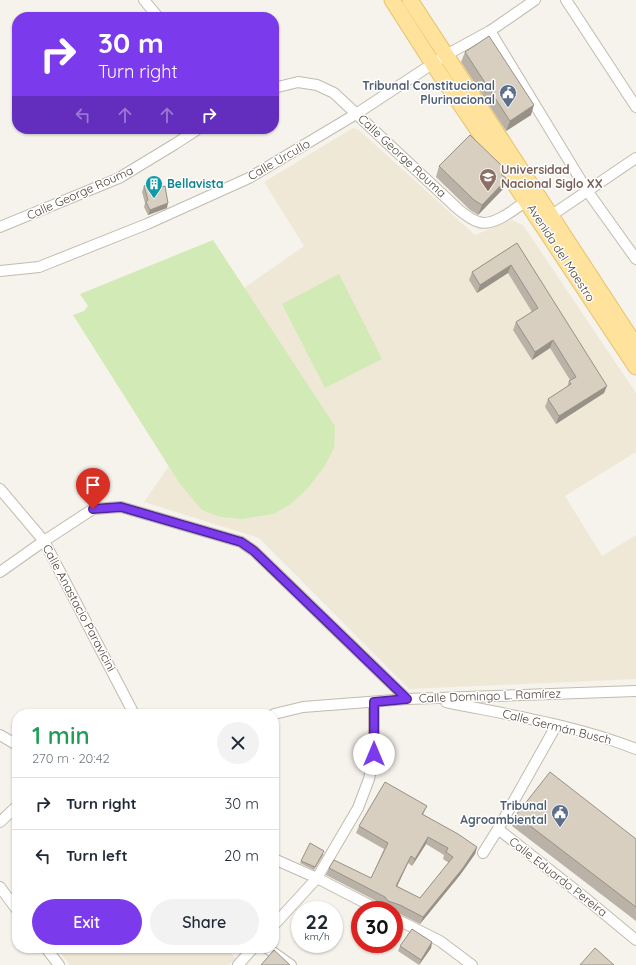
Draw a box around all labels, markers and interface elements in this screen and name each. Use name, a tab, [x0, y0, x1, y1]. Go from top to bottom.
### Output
text: 30 m	[98, 25, 164, 60]
icon: right	[32, 28, 84, 80]
text: Turn right	[98, 60, 178, 83]
place label: Tribunal Constitucional Plurinacional	[362, 78, 495, 107]
public building icon: Tribunal Constitucional Plurinacional	[498, 83, 518, 108]
icon: left	[72, 104, 94, 126]
icon: ahead	[114, 104, 136, 126]
icon: ahead	[156, 104, 178, 126]
icon: right	[198, 104, 220, 126]
street label: Calle George Rouma	[355, 111, 449, 200]
street label: Calle Urcullo	[245, 136, 312, 183]
street label: Calle George Rouma	[24, 162, 135, 223]
place label: Universidad Nacional Siglo XX	[501, 162, 603, 191]
school or university icon: Universidad Nacional Siglo XX	[478, 167, 498, 192]
building icon: Bellavista	[144, 174, 164, 199]
place label: Bellavista	[167, 176, 224, 191]
street label: Avenida del Maestro	[524, 201, 599, 304]
pin	[76, 468, 110, 509]
icon: arrive	[82, 474, 104, 496]
street label: Calle Anastacio Paravicini	[39, 542, 119, 674]
street label: Calle Domingo L. Ramírez	[419, 686, 562, 705]
street label: Calle Germán Busch	[501, 706, 613, 747]
text: 1 min	[32, 720, 90, 750]
button: close	[217, 722, 259, 764]
position arrow	[353, 733, 395, 775]
text: 270 m · 20:42	[32, 750, 110, 766]
icon: right	[32, 793, 54, 815]
text: Turn right	[66, 794, 137, 813]
text: 30 m	[224, 794, 259, 813]
place label: Tribunal Agroambiental	[460, 798, 547, 827]
public building icon: Tribunal Agroambiental	[550, 803, 570, 828]
street label: Calle Eduardo Pereira	[506, 834, 610, 920]
icon: left	[32, 845, 54, 867]
text: Turn left	[66, 846, 128, 865]
text: 20 m	[224, 846, 259, 865]
button: Exit	[32, 899, 142, 945]
button: Share	[150, 899, 259, 945]
speed limit sign: 30	[351, 901, 403, 953]
text: 22	[306, 909, 328, 934]
text: km/h	[304, 930, 330, 943]

